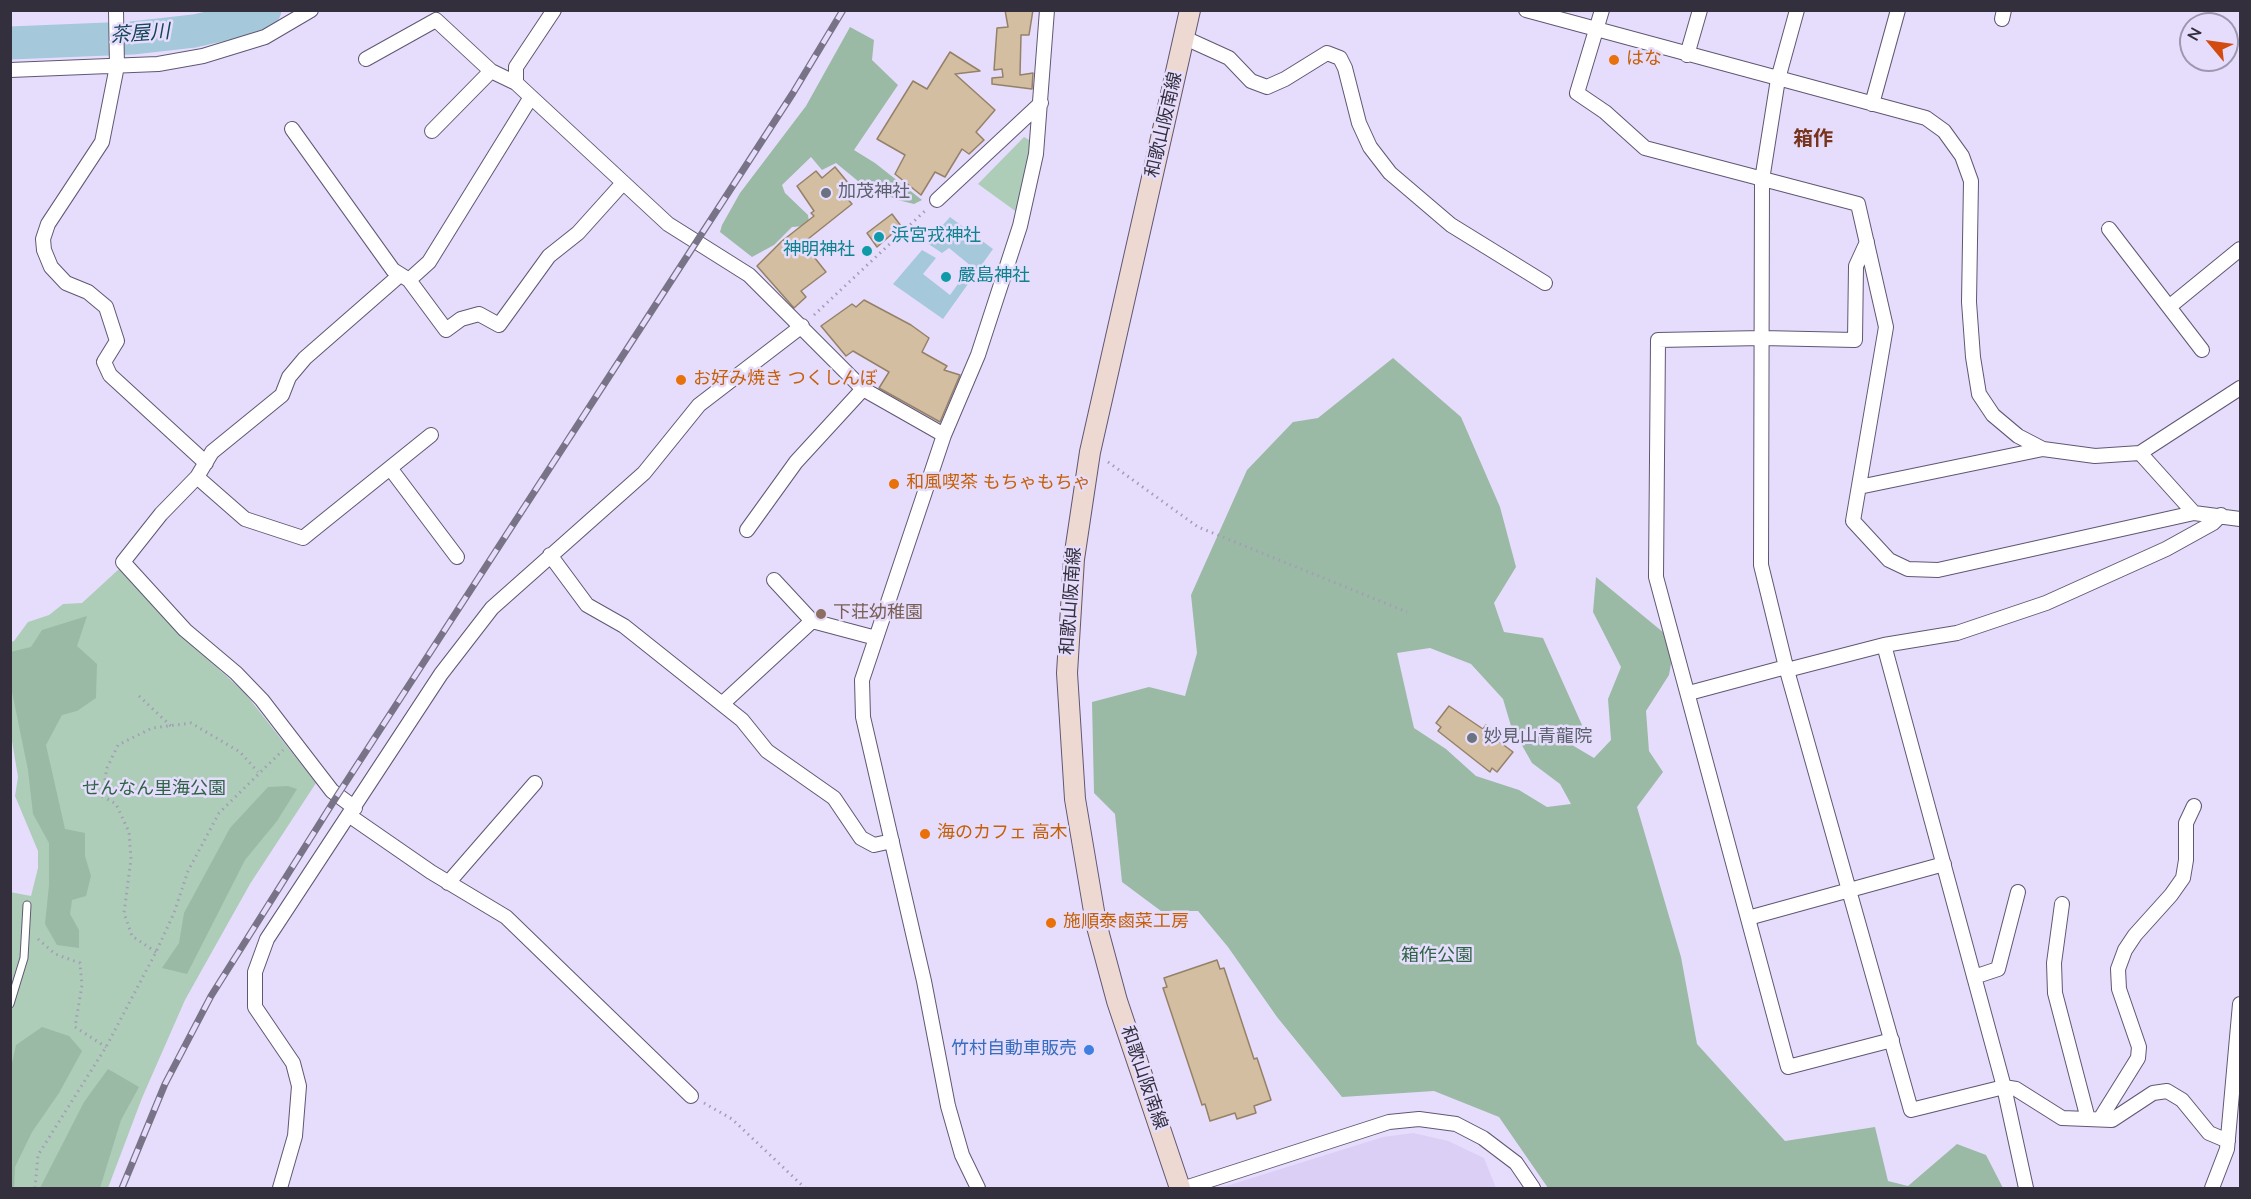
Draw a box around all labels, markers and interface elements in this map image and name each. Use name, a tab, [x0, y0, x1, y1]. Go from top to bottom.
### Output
north arrow	[2179, 12, 2239, 72]
water label: 茶屋川	[109, 21, 171, 49]
text: N	[2182, 24, 2208, 45]
place label: はな	[1626, 49, 1662, 71]
marker: はな	[1607, 53, 1621, 67]
street label: 和歌山阪南線	[1142, 70, 1188, 180]
district label: 箱作	[1793, 128, 1833, 152]
place label: 加茂神社	[838, 182, 910, 204]
marker: 加茂神社	[819, 186, 833, 200]
place label: 浜宮戎神社	[891, 226, 981, 248]
marker: 浜宮戎神社	[872, 230, 886, 244]
place label: 神明神社	[783, 240, 855, 262]
marker: 神明神社	[860, 244, 874, 258]
place label: 嚴島神社	[958, 266, 1030, 288]
marker: 嚴島神社	[939, 270, 953, 284]
place label: お好み焼き つくしんぼ	[693, 369, 878, 391]
marker: お好み焼き つくしんぼ	[674, 373, 688, 387]
place label: 和風喫茶 もちゃもちゃ	[906, 473, 1091, 495]
marker: 和風喫茶 もちゃもちゃ	[887, 477, 901, 491]
street label: 和歌山阪南線	[1057, 546, 1087, 656]
place label: 下荘幼稚園	[833, 603, 923, 625]
marker: 下荘幼稚園	[814, 607, 828, 621]
place label: 妙見山青龍院	[1484, 727, 1592, 749]
marker: 妙見山青龍院	[1465, 731, 1479, 745]
park label: せんなん里海公園	[82, 779, 226, 801]
place label: 海のカフェ 高木	[937, 823, 1068, 845]
marker: 海のカフェ 高木	[918, 827, 932, 841]
place label: 施順泰鹵菜工房	[1063, 912, 1189, 934]
marker: 施順泰鹵菜工房	[1044, 916, 1058, 930]
park label: 箱作公園	[1401, 946, 1473, 968]
street label: 和歌山阪南線	[1115, 1023, 1171, 1133]
place label: 竹村自動車販売	[951, 1039, 1077, 1061]
marker: 竹村自動車販売	[1082, 1043, 1096, 1057]

